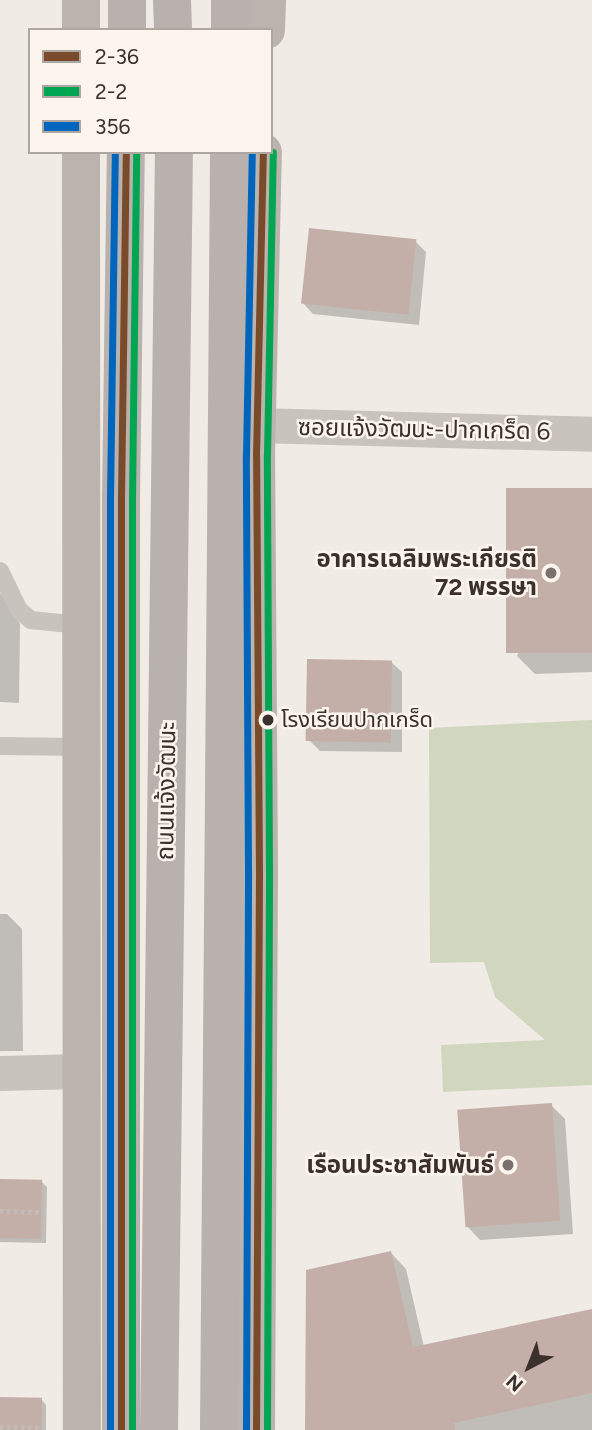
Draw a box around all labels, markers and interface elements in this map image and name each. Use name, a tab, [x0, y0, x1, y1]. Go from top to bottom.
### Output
legend	[28, 28, 273, 154]
text: 2-36	[95, 44, 139, 69]
text: 2-2	[95, 79, 127, 104]
text: 356	[95, 114, 130, 139]
street label: ซอยแจ้งวัฒนะ-ปากเกร็ด 6	[298, 412, 550, 446]
place label: อาคารเฉลิมพระเกียรติ 72 พรรษา	[316, 545, 537, 601]
marker: อาคารเฉลิมพระเกียรติ 72 พรรษา	[543, 565, 559, 581]
place label: โรงเรียนปากเกร็ด	[281, 707, 433, 733]
marker: โรงเรียนปากเกร็ด	[261, 713, 275, 727]
street label: ถนนแจ้งวัฒนะ	[150, 721, 182, 861]
place label: เรือนประชาสัมพันธ์	[306, 1151, 494, 1179]
marker: เรือนประชาสัมพันธ์	[500, 1157, 516, 1173]
north arrow	[494, 1332, 564, 1402]
text: N	[501, 1370, 528, 1396]

